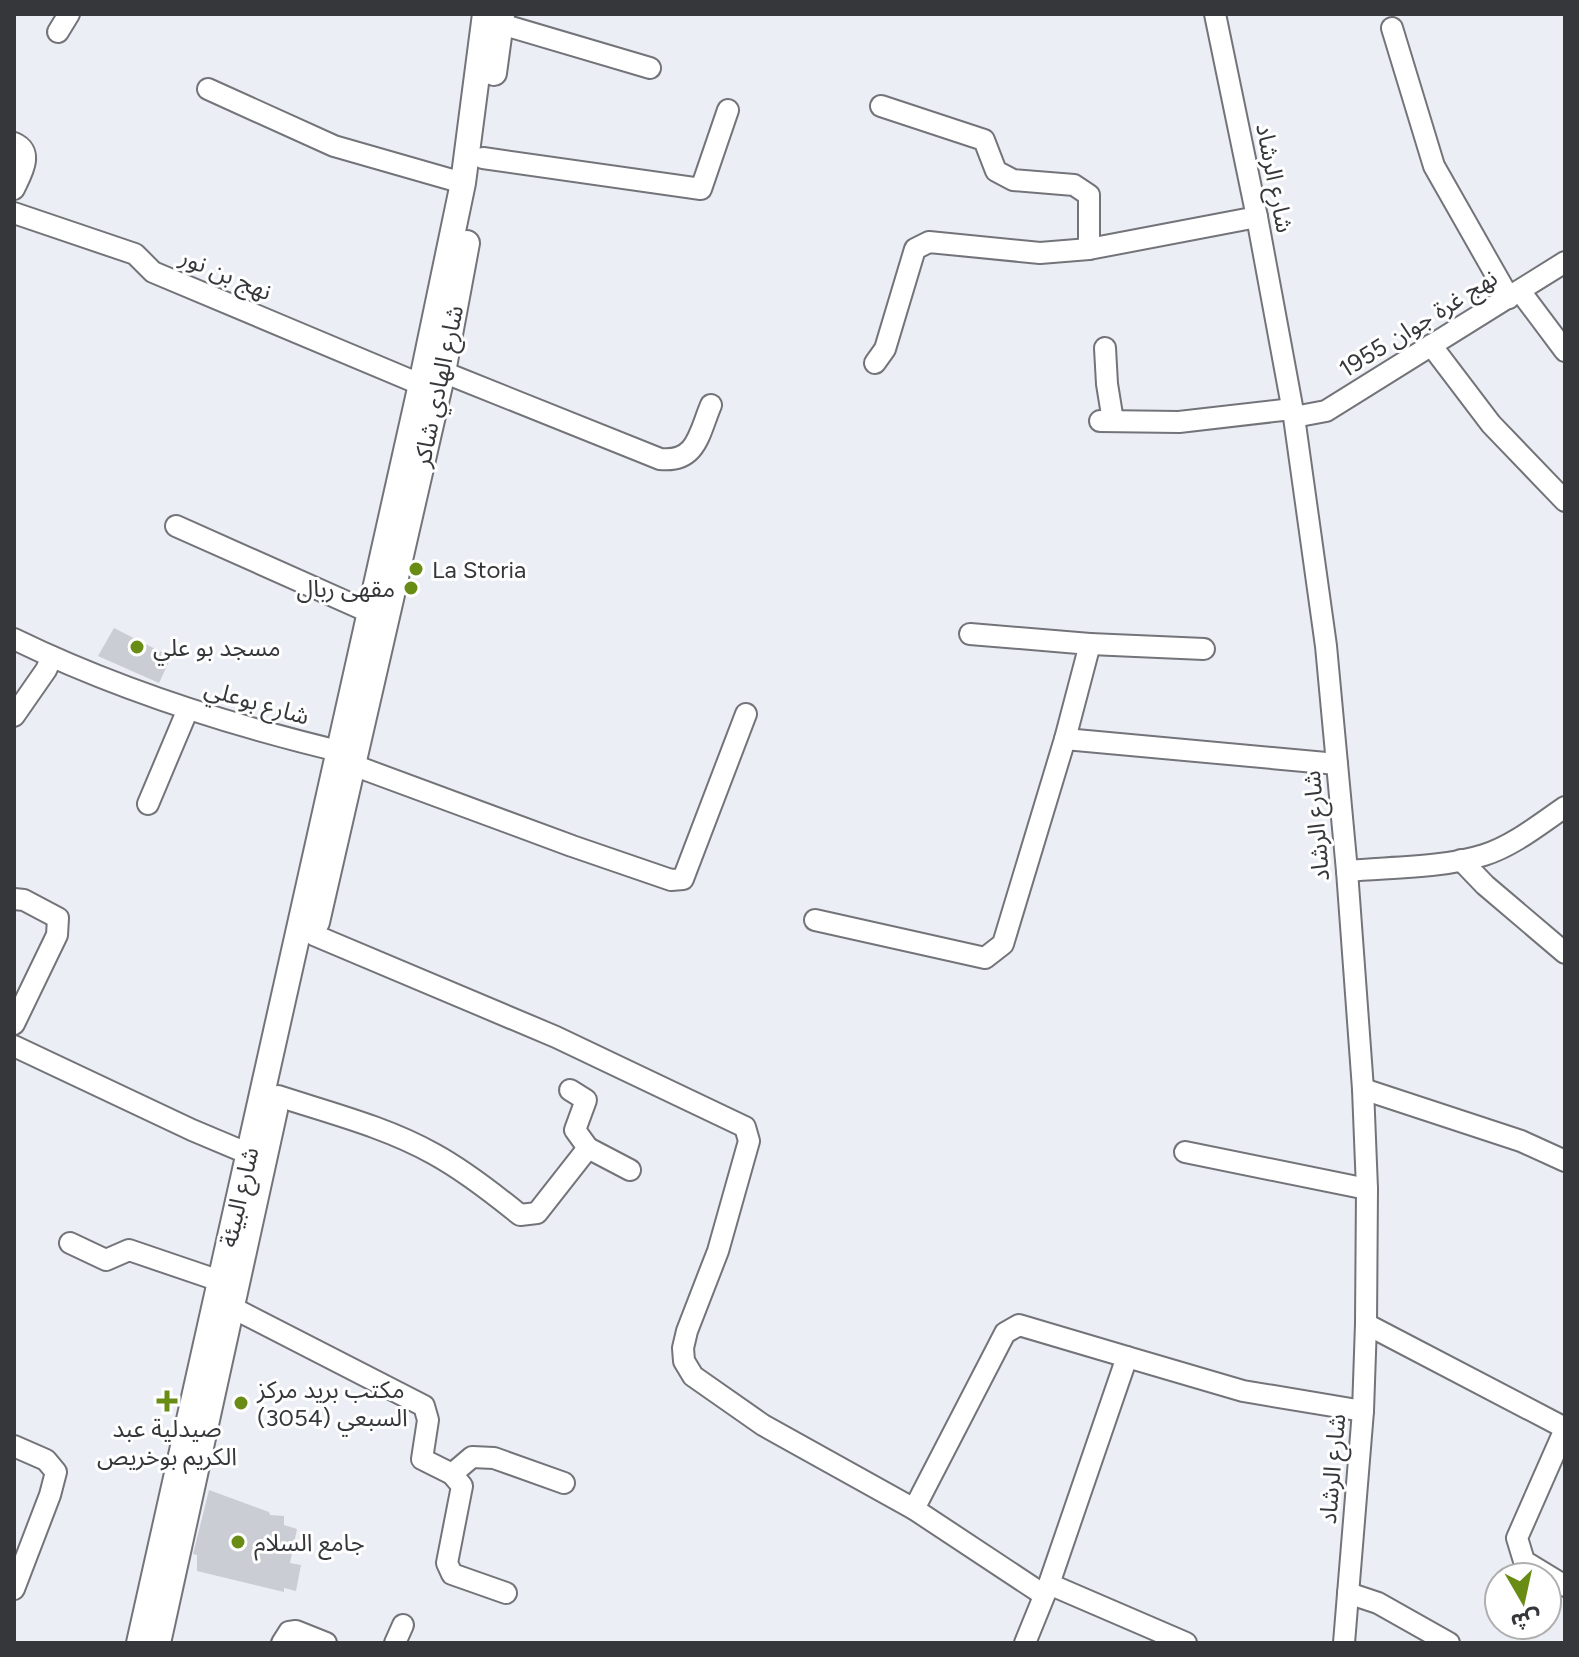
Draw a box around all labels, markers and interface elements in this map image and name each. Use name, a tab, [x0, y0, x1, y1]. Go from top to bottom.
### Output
street label: شارع الرشاد	[1247, 121, 1300, 236]
street label: نهج بن نور	[174, 241, 276, 309]
street label: نهج غرة جوان 1955	[1334, 263, 1504, 386]
street label: شارع الهادي شاكر	[406, 302, 474, 471]
place label: La Storia	[432, 555, 526, 584]
marker: La Storia	[407, 560, 425, 578]
place label: مقهى ربال	[297, 574, 395, 603]
marker: مقهى ربال	[402, 579, 420, 597]
place label: مسجد بو علي	[153, 633, 281, 666]
marker: مسجد بو علي	[128, 638, 146, 656]
street label: شارع بوعلي	[200, 673, 313, 735]
street label: شارع الرشاد	[1297, 769, 1338, 882]
street label: شارع البيئة	[213, 1144, 267, 1251]
place label: مكتب بريد مركز السبعي (3054)	[256, 1375, 408, 1436]
marker: صيدلية عبد الكريم بوخريص	[158, 1392, 176, 1410]
marker: مكتب بريد مركز السبعي (3054)	[232, 1394, 250, 1412]
street label: شارع الرشاد	[1313, 1413, 1354, 1526]
place label: صيدلية عبد الكريم بوخريص	[97, 1414, 237, 1474]
place label: جامع السلام	[254, 1528, 365, 1561]
marker: جامع السلام	[229, 1533, 247, 1551]
north arrow	[1483, 1561, 1563, 1641]
text: ش	[1509, 1605, 1543, 1636]

